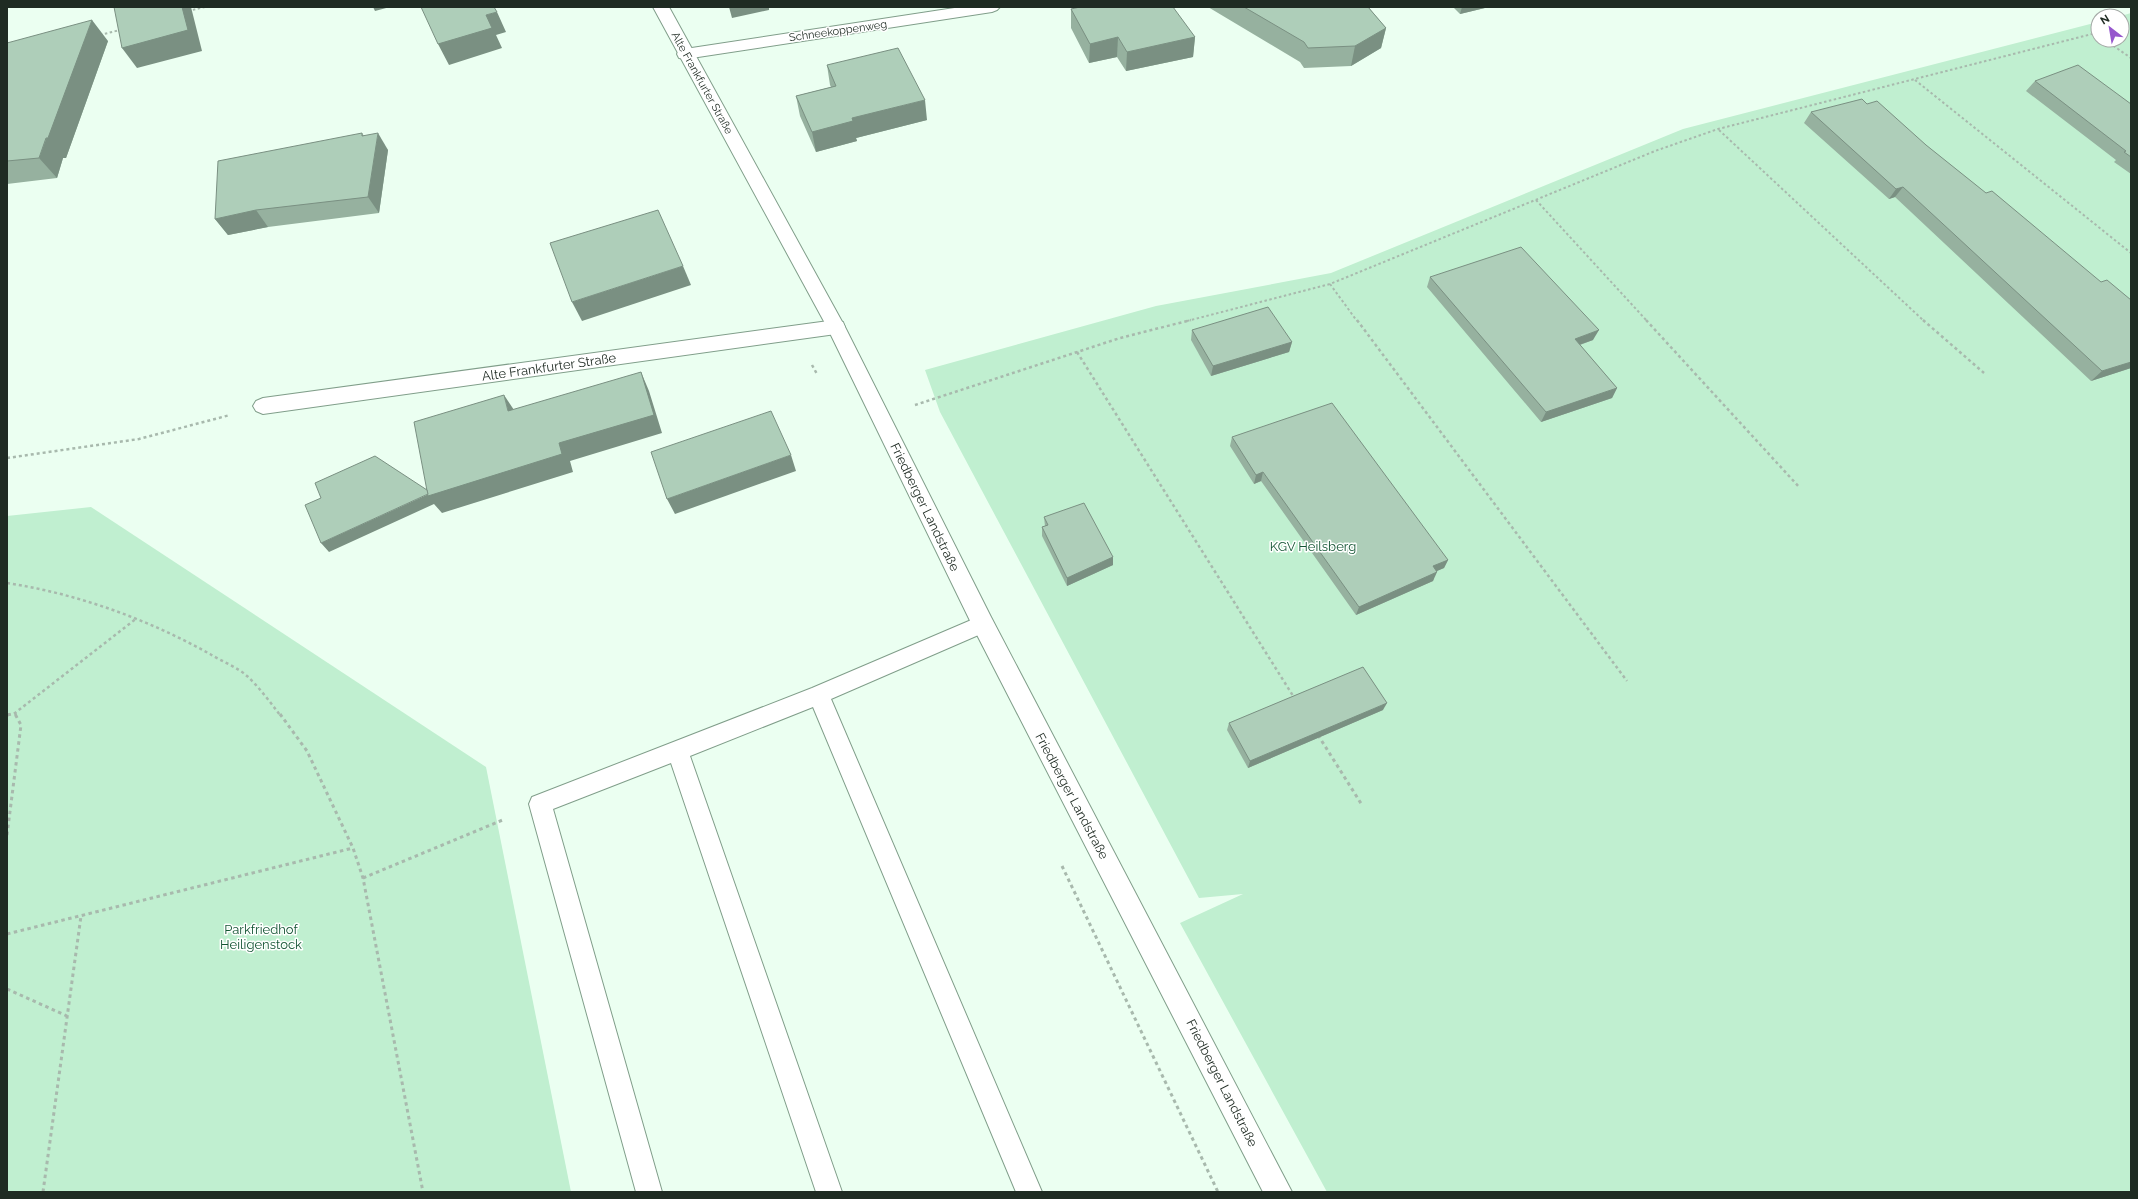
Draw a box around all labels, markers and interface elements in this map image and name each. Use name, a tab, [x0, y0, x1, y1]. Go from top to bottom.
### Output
north arrow	[2090, 8, 2130, 48]
text: N	[2098, 12, 2112, 28]
street label: Schneekoppenweg	[788, 18, 888, 44]
street label: Alte Frankfurter Straße	[669, 30, 736, 137]
street label: Alte Frankfurter Straße	[481, 350, 617, 384]
street label: Friedberger Landstraße	[887, 440, 963, 574]
park label: KGV Heilsberg	[1270, 539, 1356, 554]
street label: Friedberger Landstraße	[1032, 730, 1112, 862]
park label: Parkfriedhof Heiligenstock	[220, 922, 302, 952]
street label: Friedberger Landstraße	[1183, 1017, 1261, 1150]

